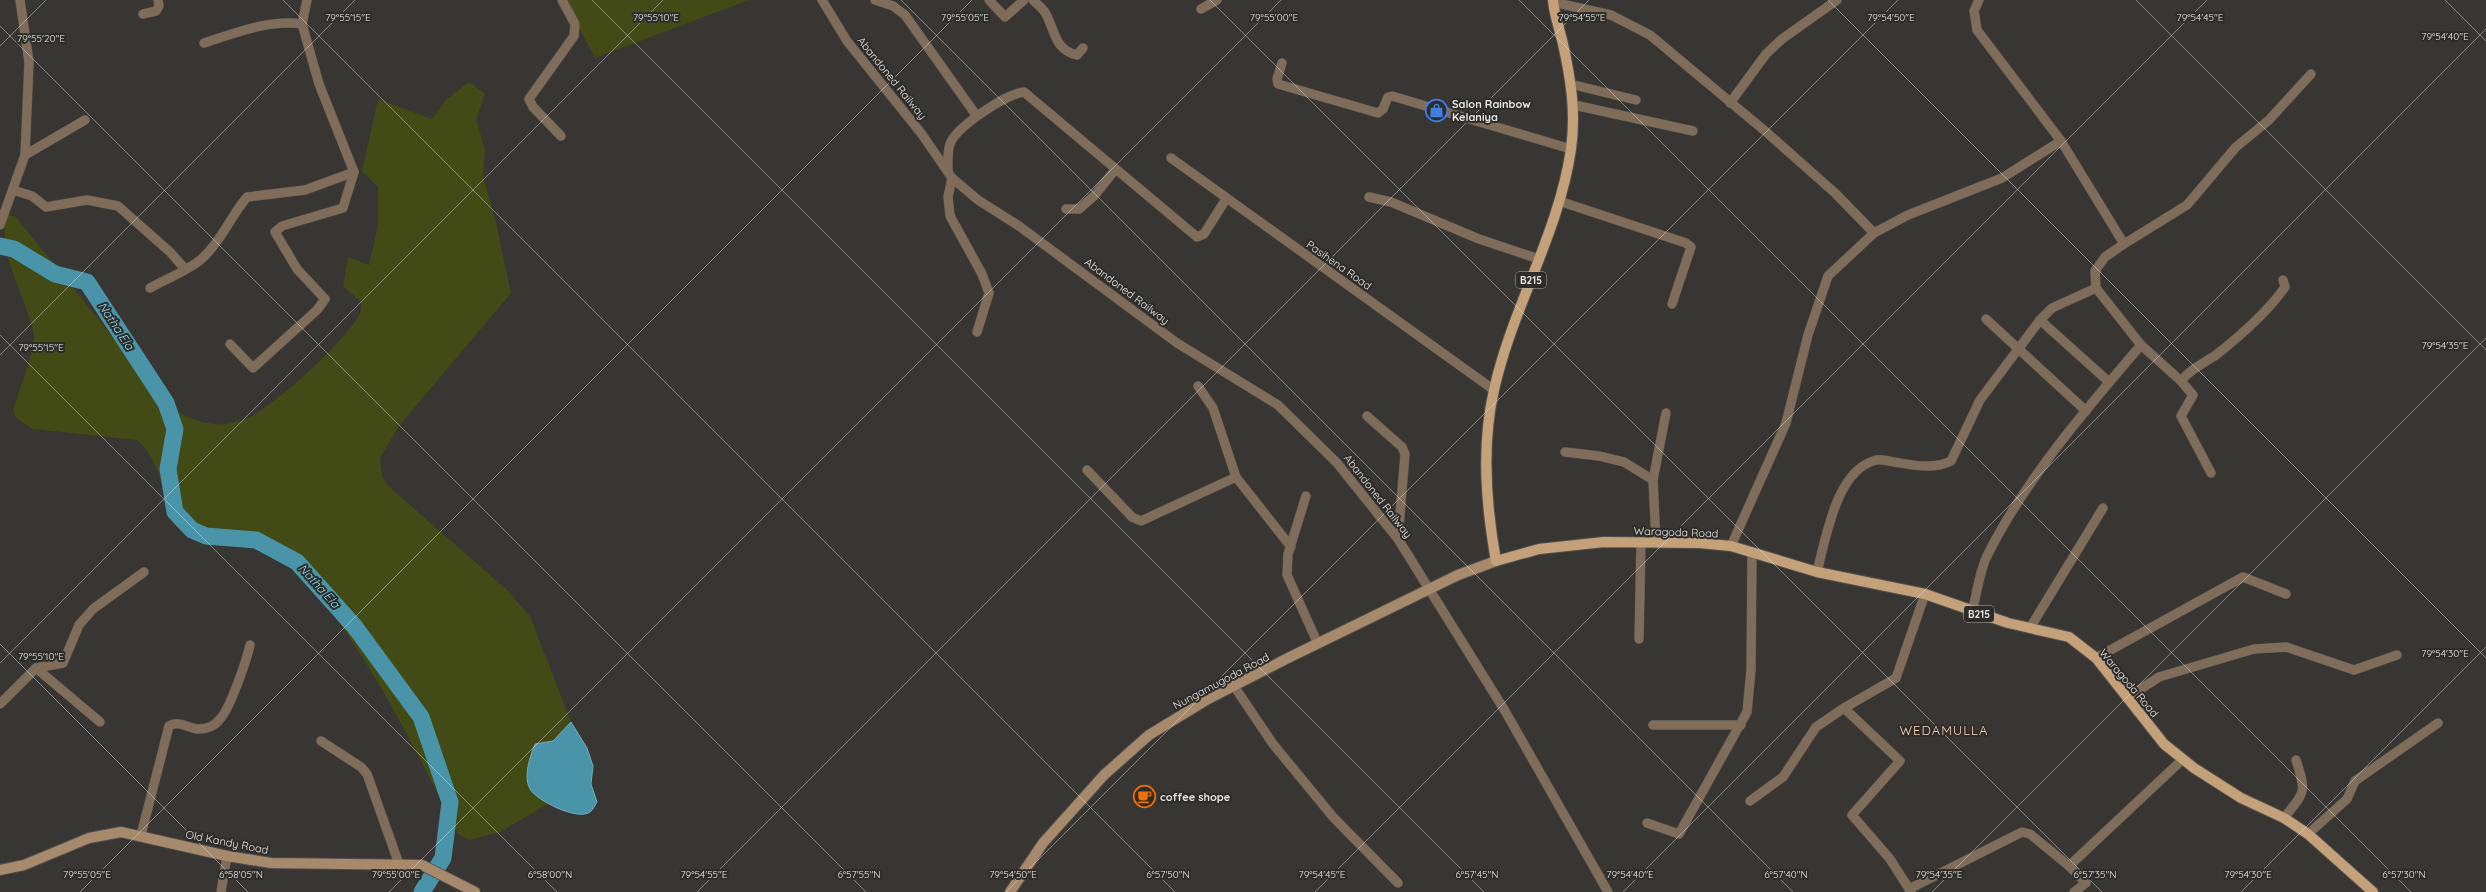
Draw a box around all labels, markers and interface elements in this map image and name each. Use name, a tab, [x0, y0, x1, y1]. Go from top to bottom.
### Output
text: 79°55'15"E	[325, 11, 371, 24]
text: 79°55'10"E	[633, 11, 679, 24]
text: 79°55'05"E	[941, 11, 989, 24]
text: 79°55'00"E	[1250, 11, 1298, 24]
text: 79°54'55"E	[1558, 11, 1606, 24]
text: 79°54'50"E	[1867, 11, 1915, 24]
text: 79°54'45"E	[2177, 11, 2224, 24]
text: 79°54'40"E	[2421, 30, 2469, 43]
text: 79°55'20"E	[17, 32, 65, 45]
street label: Abandoned Railway	[854, 34, 930, 122]
shop icon: Salon Rainbow Kelaniya	[1424, 97, 1450, 123]
place label: Salon Rainbow Kelaniya	[1452, 97, 1531, 124]
street label: Pasihena Road	[1304, 237, 1374, 293]
street label: Abandoned Railway	[1082, 255, 1172, 327]
road number: B215	[1516, 272, 1546, 288]
water label: Natha Ela	[95, 299, 138, 353]
text: 79°54'35"E	[2422, 339, 2469, 352]
text: 79°55'15"E	[18, 341, 64, 354]
street label: Abandoned Railway	[1341, 451, 1415, 541]
street label: Waragoda Road	[1633, 524, 1719, 540]
water label: Natha Ela	[296, 560, 344, 611]
road number: B215	[1964, 606, 1994, 622]
street label: Waragoda Road	[2096, 646, 2162, 720]
text: 79°54'30"E	[2421, 647, 2469, 660]
text: 79°55'10"E	[18, 650, 64, 663]
street label: Nungamugoda Road	[1170, 650, 1272, 712]
district label: WEDAMULLA	[1900, 722, 1988, 738]
cafe icon: coffee shope	[1132, 784, 1158, 810]
place label: coffee shope	[1160, 790, 1231, 804]
street label: Old Kandy Road	[184, 827, 270, 857]
text: 79°55'05"E	[63, 868, 111, 881]
text: 6°58'05"N	[219, 868, 263, 881]
text: 79°55'00"E	[372, 868, 420, 881]
text: 6°58'00"N	[528, 868, 572, 881]
text: 79°54'55"E	[680, 868, 728, 881]
text: 6°57'55"N	[837, 868, 881, 881]
text: 79°54'50"E	[989, 868, 1037, 881]
text: 6°57'50"N	[1146, 868, 1190, 881]
text: 79°54'45"E	[1299, 868, 1346, 881]
text: 6°57'45"N	[1455, 868, 1499, 881]
text: 79°54'40"E	[1606, 868, 1654, 881]
text: 6°57'40"N	[1764, 868, 1808, 881]
text: 79°54'35"E	[1916, 868, 1963, 881]
text: 6°57'35"N	[2073, 868, 2117, 881]
text: 79°54'30"E	[2224, 868, 2272, 881]
text: 6°57'30"N	[2382, 868, 2426, 881]

